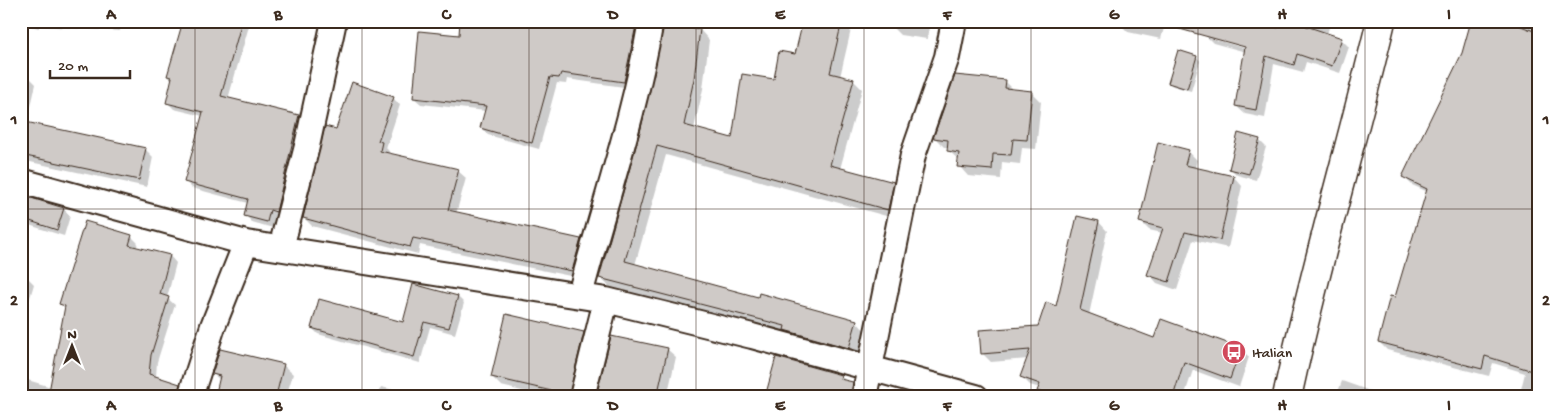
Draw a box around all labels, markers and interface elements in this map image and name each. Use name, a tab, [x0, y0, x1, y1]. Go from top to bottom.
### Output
text: A	[105, 7, 117, 26]
text: B	[273, 7, 283, 26]
text: C	[441, 7, 452, 26]
text: D	[606, 7, 619, 26]
text: E	[775, 7, 786, 26]
text: F	[942, 7, 953, 26]
text: G	[1109, 7, 1120, 26]
text: H	[1277, 7, 1287, 26]
text: I	[1447, 7, 1451, 26]
scale bar	[50, 48, 130, 80]
text: 20 m	[58, 58, 88, 76]
text: 1	[10, 112, 17, 131]
text: 1	[1542, 112, 1549, 131]
text: 2	[10, 293, 18, 312]
text: 2	[1542, 293, 1550, 312]
north arrow	[48, 320, 98, 370]
text: N	[67, 327, 77, 344]
bus stop icon: Italian	[1221, 339, 1247, 365]
place label: Italian	[1252, 345, 1292, 363]
text: A	[105, 398, 117, 417]
text: B	[273, 398, 283, 417]
text: C	[441, 398, 452, 417]
text: D	[606, 398, 619, 417]
text: E	[775, 398, 786, 417]
text: F	[942, 398, 953, 417]
text: G	[1109, 398, 1120, 417]
text: H	[1277, 398, 1287, 417]
text: I	[1447, 398, 1451, 417]

